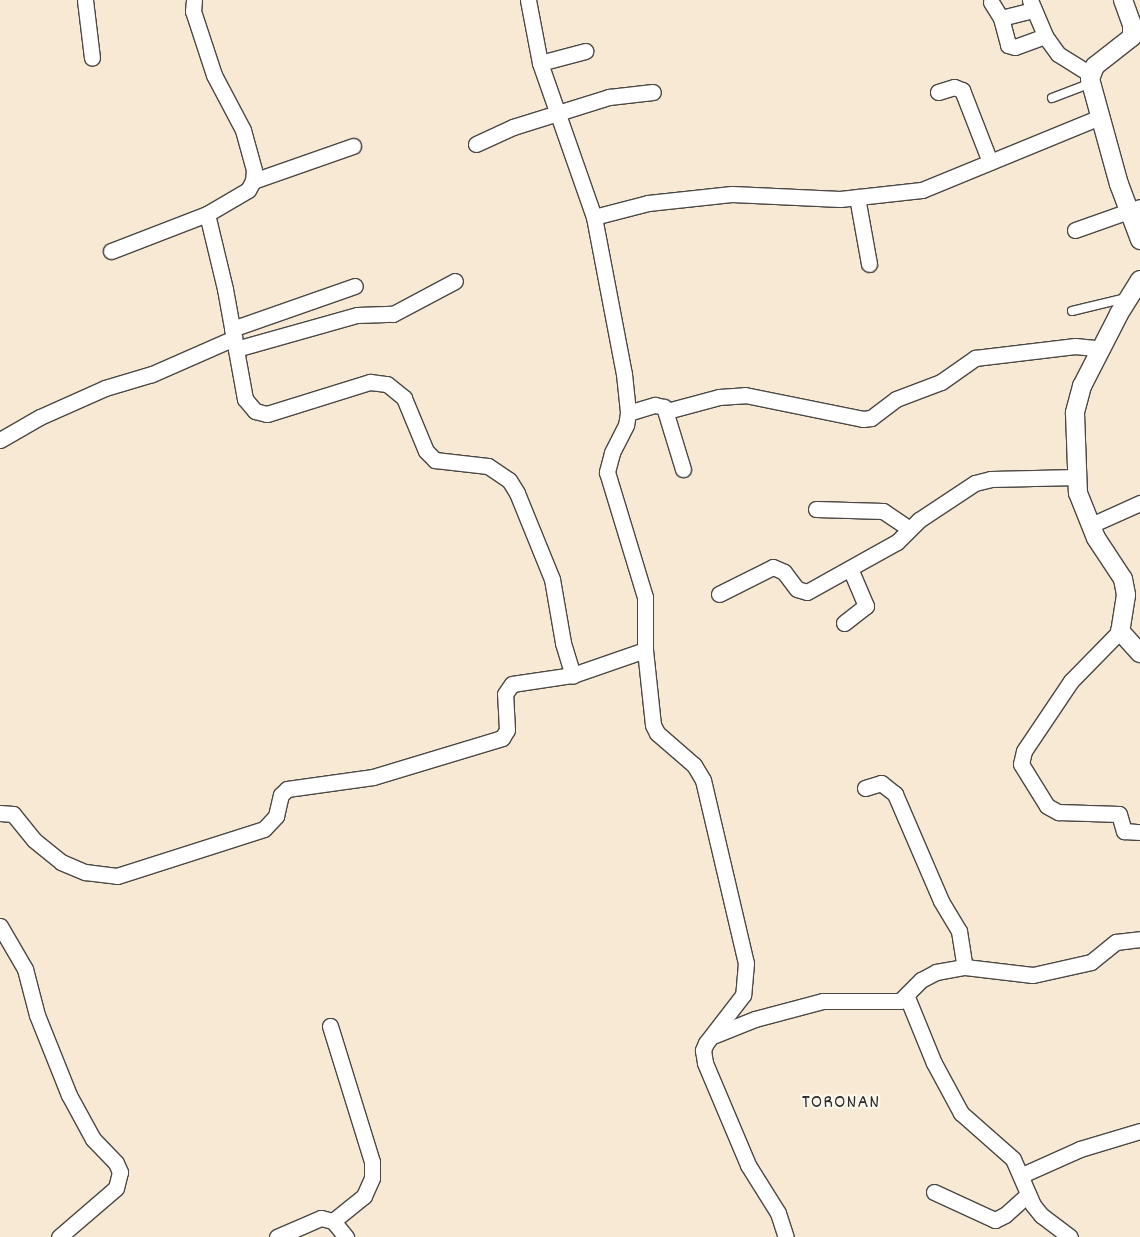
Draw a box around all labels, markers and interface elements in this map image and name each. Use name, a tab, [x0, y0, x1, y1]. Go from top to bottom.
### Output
district label: TORONAN	[801, 1091, 881, 1115]

